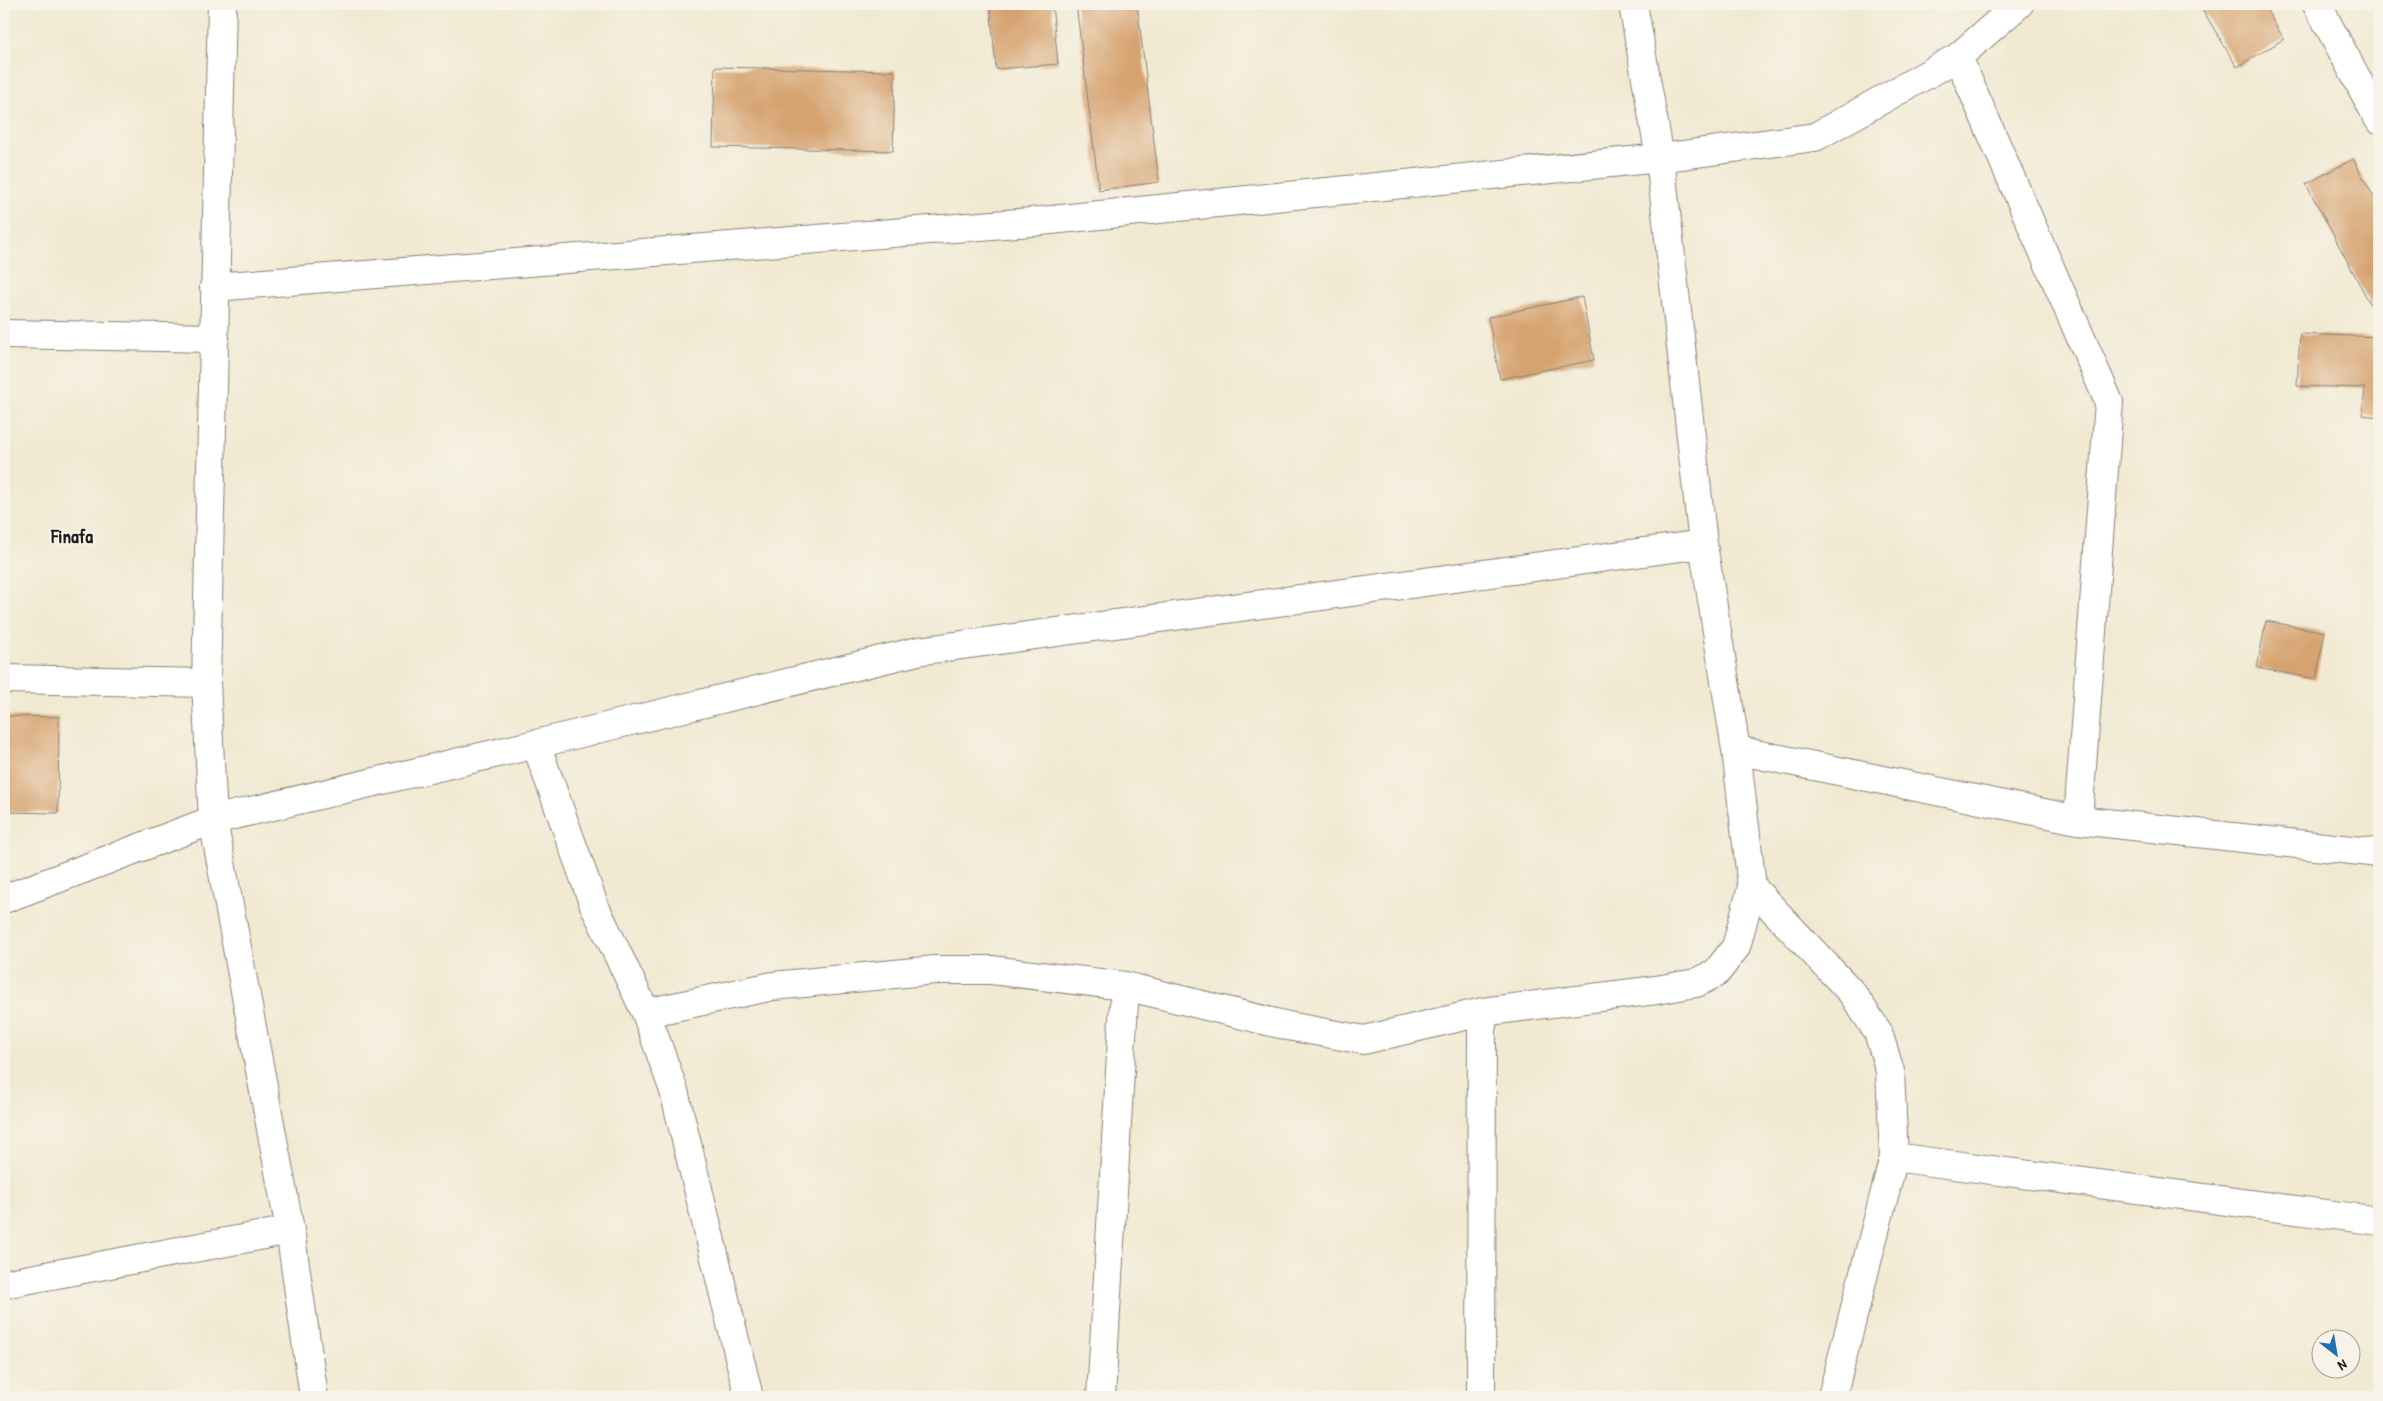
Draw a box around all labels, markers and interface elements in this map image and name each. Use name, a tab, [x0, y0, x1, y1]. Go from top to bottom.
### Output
district label: Finafa	[50, 523, 93, 549]
north arrow	[2310, 1328, 2360, 1378]
text: N	[2334, 1356, 2351, 1376]

